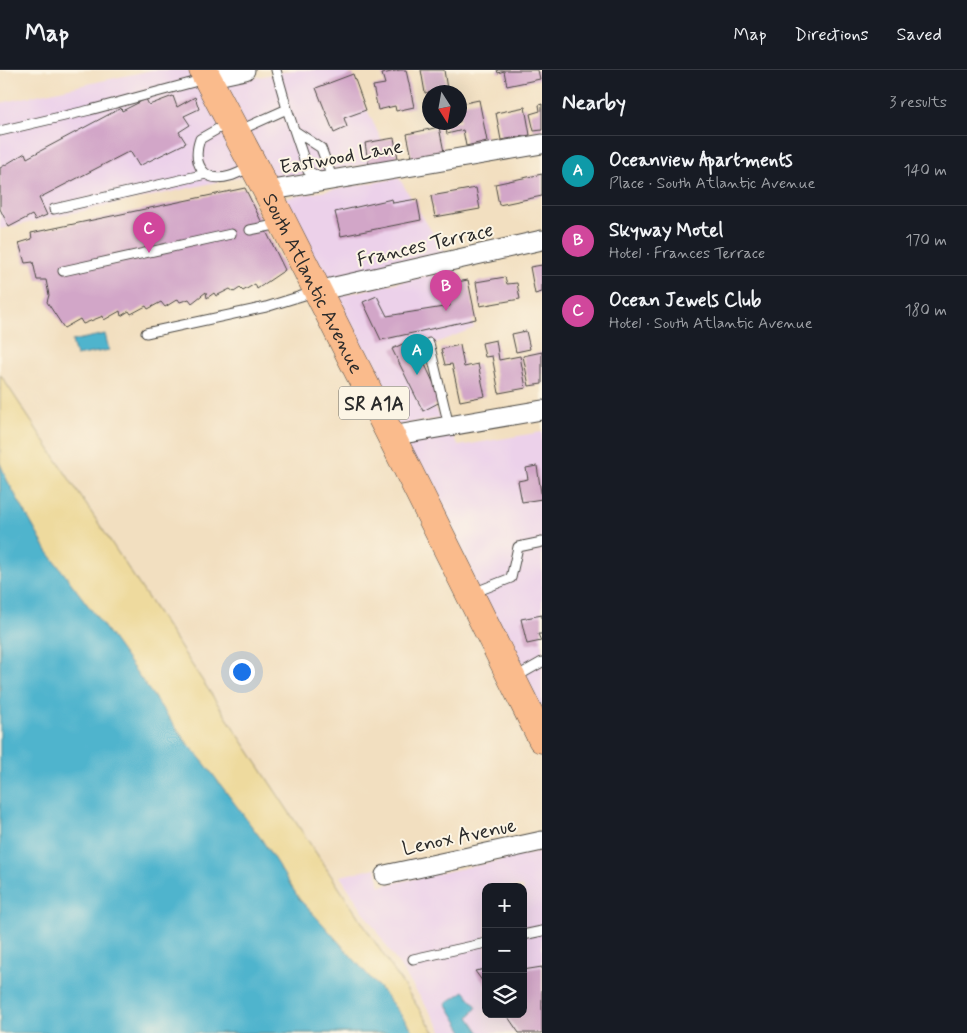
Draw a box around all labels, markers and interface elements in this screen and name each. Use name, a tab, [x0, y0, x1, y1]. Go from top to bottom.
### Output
text: Map	[25, 19, 69, 50]
text: Map	[734, 23, 767, 47]
text: Directions	[795, 23, 869, 47]
text: Saved	[897, 23, 942, 47]
north arrow	[422, 85, 467, 130]
text: Nearby	[562, 89, 626, 117]
text: 3 results	[889, 92, 947, 113]
street label: Eastwood Lane	[278, 133, 405, 182]
text: Oceanview Apartments	[609, 148, 793, 173]
text: A	[573, 160, 583, 181]
text: 140 m	[903, 160, 947, 181]
text: Place · South Atlantic Avenue	[609, 173, 815, 194]
street label: South Atlantic Avenue	[255, 189, 369, 379]
pin: C	[133, 212, 165, 253]
street label: Frances Terrace	[354, 217, 496, 274]
text: Skyway Motel	[609, 218, 723, 243]
text: B	[573, 230, 583, 251]
text: 170 m	[905, 230, 947, 251]
text: Hotel · Frances Terrace	[609, 243, 765, 264]
pin: B	[430, 270, 462, 311]
text: Ocean Jewels Club	[609, 288, 761, 313]
text: C	[572, 300, 584, 321]
text: 180 m	[904, 300, 947, 321]
text: Hotel · South Atlantic Avenue	[609, 313, 813, 334]
pin: A	[401, 334, 433, 375]
road number: SR A1A	[339, 386, 409, 419]
your location	[229, 659, 255, 685]
street label: Lenox Avenue	[400, 812, 519, 863]
map controls	[482, 883, 527, 1018]
button: +	[482, 883, 527, 928]
button: −	[482, 928, 527, 973]
button: layers	[482, 973, 527, 1018]

